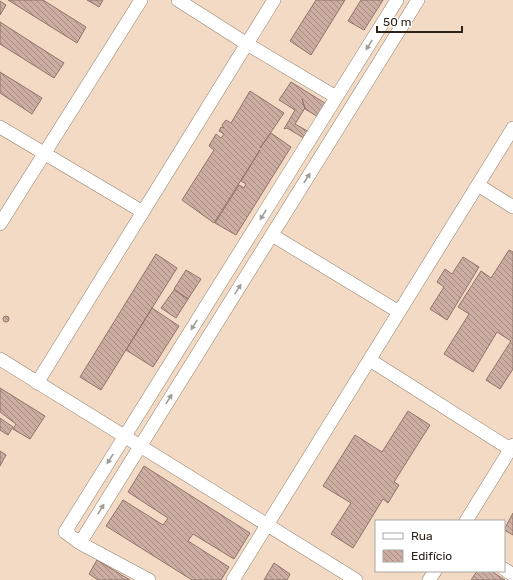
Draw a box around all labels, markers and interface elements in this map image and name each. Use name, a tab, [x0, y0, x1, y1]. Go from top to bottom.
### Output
scale bar	[377, 8, 462, 34]
text: 50 m	[383, 15, 411, 29]
one-way arrow	[365, 40, 373, 50]
one-way arrow	[303, 173, 311, 183]
one-way arrow	[259, 209, 267, 220]
one-way arrow	[234, 284, 242, 294]
one-way arrow	[190, 320, 198, 330]
one-way arrow	[166, 393, 173, 405]
one-way arrow	[107, 453, 114, 465]
one-way arrow	[97, 503, 104, 515]
legend	[375, 520, 505, 572]
text: Rua	[411, 529, 433, 543]
text: Edifício	[411, 549, 452, 563]

